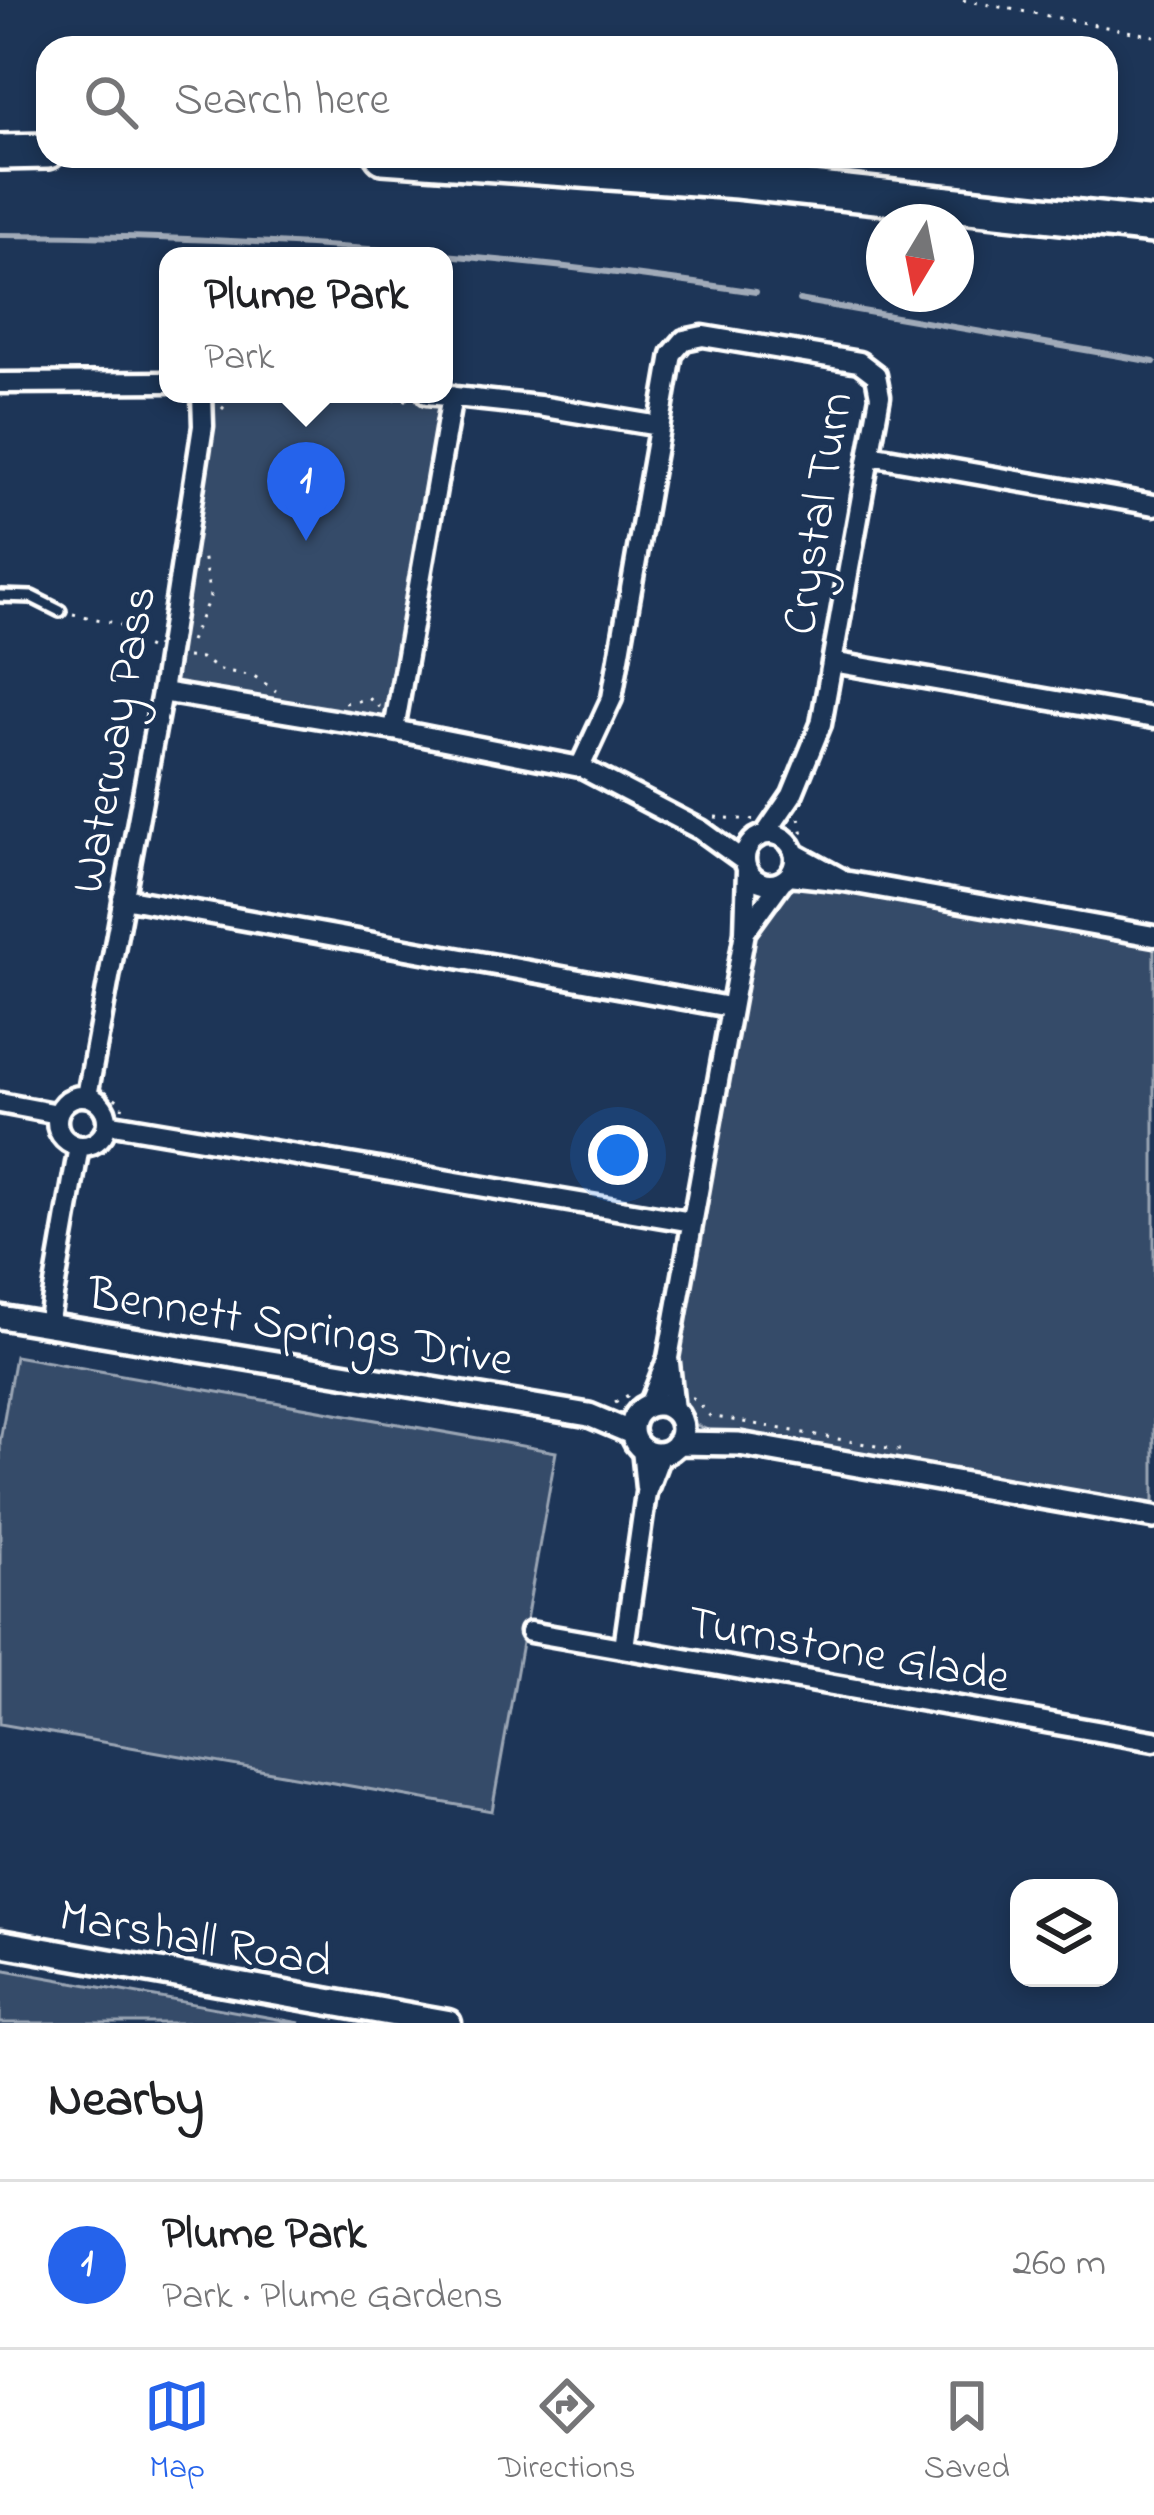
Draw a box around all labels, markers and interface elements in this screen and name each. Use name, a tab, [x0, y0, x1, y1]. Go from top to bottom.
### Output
search box	[36, 36, 1118, 168]
icon: search	[78, 69, 144, 135]
text: Search here	[174, 69, 390, 135]
north arrow	[866, 204, 974, 312]
popup	[159, 247, 453, 403]
text: Plume Park	[204, 264, 408, 330]
text: Park	[204, 330, 274, 387]
street label: Crystal Turn	[766, 387, 874, 640]
pin: 1	[267, 442, 345, 541]
street label: Waterway Pass	[54, 580, 177, 899]
your location	[588, 1125, 648, 1185]
street label: Bennett Springs Drive	[82, 1261, 518, 1398]
street label: Turnstone Glade	[682, 1589, 1015, 1715]
map controls	[1010, 1879, 1118, 1987]
button: layers	[1010, 1879, 1118, 1987]
street label: Marshall Road	[53, 1883, 337, 1999]
text: Nearby	[48, 2064, 204, 2139]
text: Plume Park	[162, 2203, 366, 2269]
text: 1	[81, 2236, 93, 2293]
text: 260 m	[1013, 2236, 1106, 2293]
text: Park · Plume Gardens	[162, 2269, 503, 2326]
tab: Map	[144, 2373, 210, 2493]
tab: Directions	[498, 2373, 635, 2493]
tab: Saved	[924, 2373, 1010, 2493]

